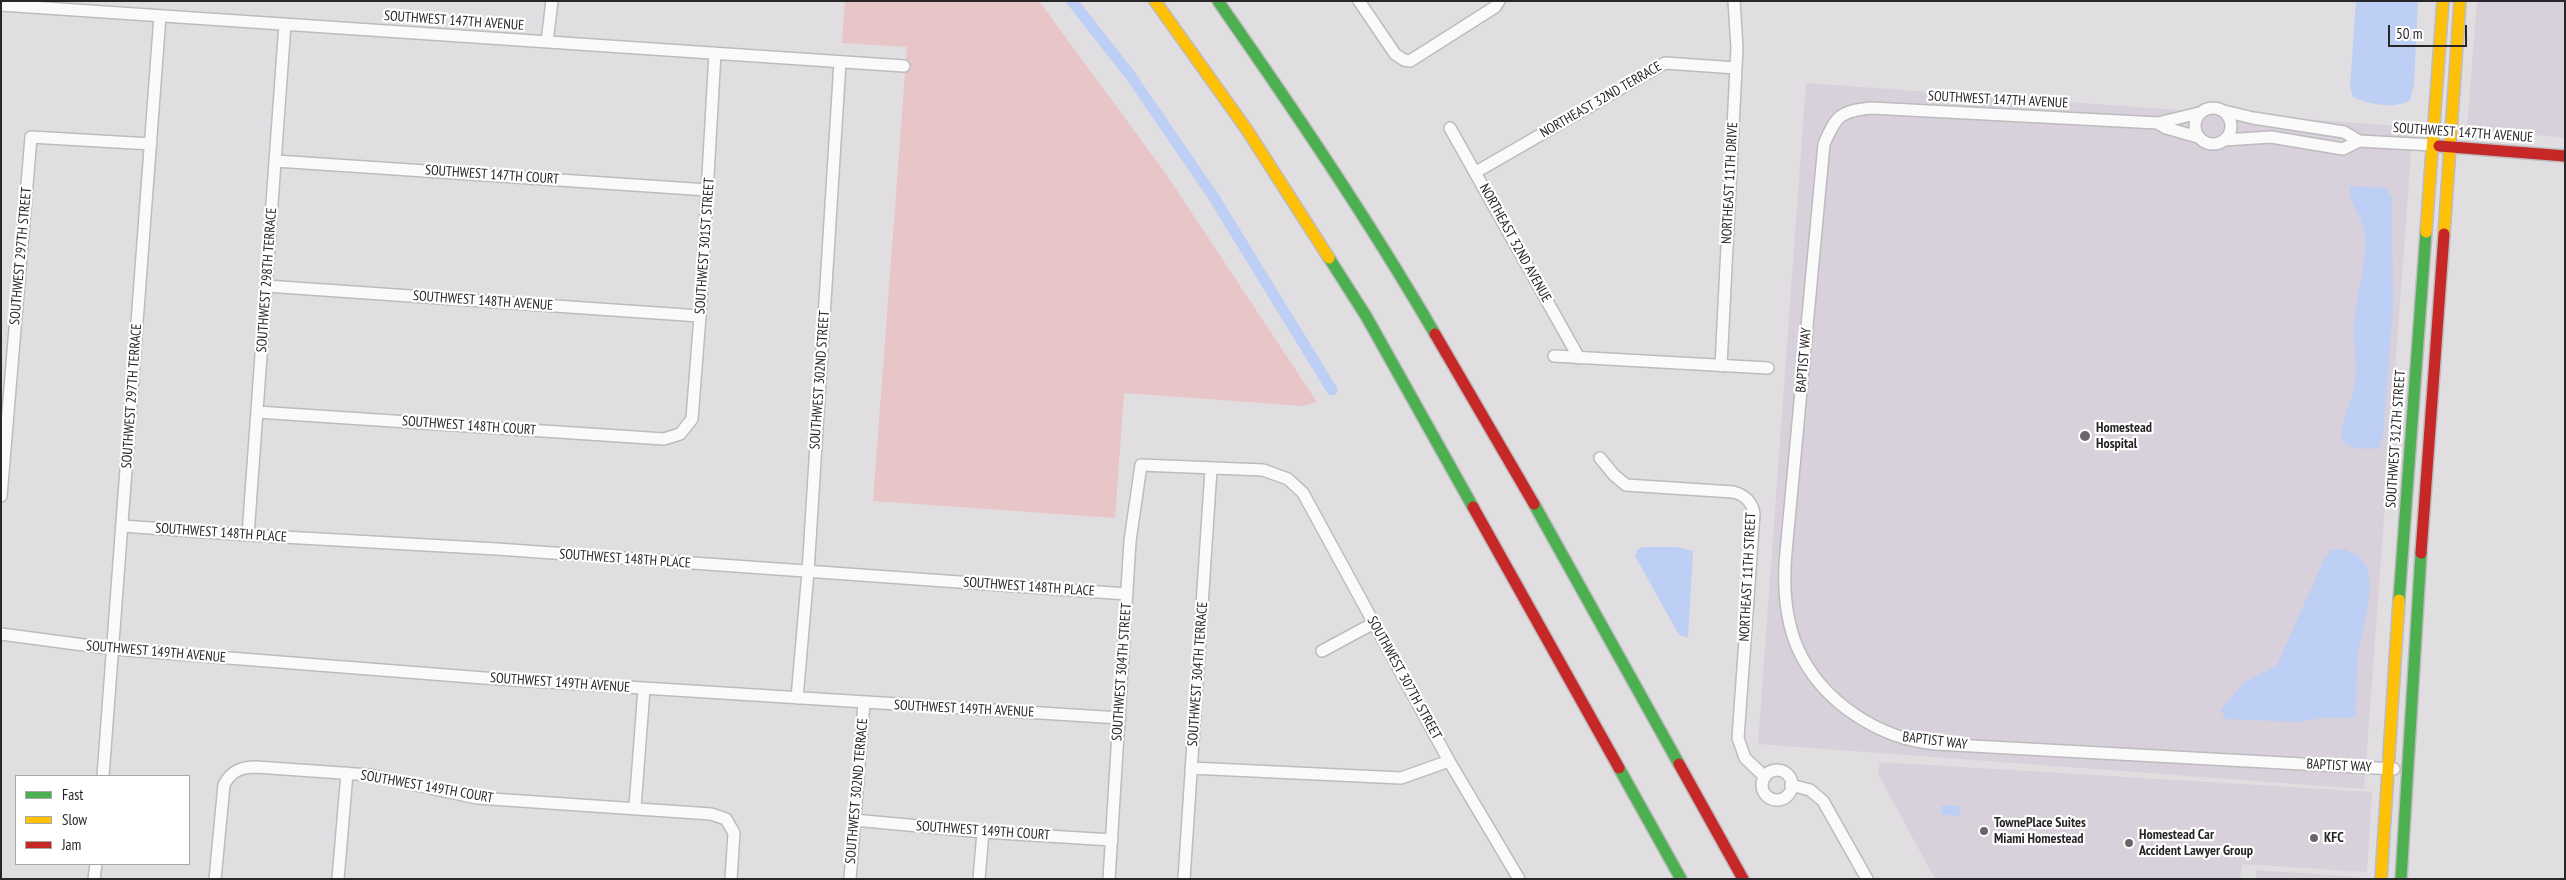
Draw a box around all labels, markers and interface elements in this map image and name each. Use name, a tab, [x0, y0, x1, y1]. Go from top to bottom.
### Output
street label: SOUTHWEST 147TH AVENUE	[383, 8, 525, 34]
scale bar	[2391, 15, 2470, 47]
text: 50 m	[2396, 24, 2422, 43]
street label: NORTHEAST 32ND TERRACE	[1537, 58, 1665, 142]
street label: SOUTHWEST 147TH AVENUE	[1927, 88, 2069, 112]
street label: SOUTHWEST 147TH AVENUE	[2392, 120, 2534, 146]
street label: NORTHEAST 11TH DRIVE	[1718, 122, 1742, 244]
street label: SOUTHWEST 147TH COURT	[424, 162, 560, 188]
street label: SOUTHWEST 301ST STREET	[692, 177, 718, 315]
street label: NORTHEAST 32ND AVENUE	[1475, 181, 1555, 305]
street label: SOUTHWEST 297TH STREET	[7, 186, 35, 326]
street label: SOUTHWEST 298TH TERRACE	[254, 207, 280, 353]
street label: SOUTHWEST 148TH AVENUE	[412, 288, 554, 314]
street label: SOUTHWEST 302ND STREET	[807, 310, 833, 450]
street label: SOUTHWEST 297TH TERRACE	[119, 323, 145, 469]
street label: BAPTIST WAY	[1793, 327, 1815, 393]
street label: SOUTHWEST 312TH STREET	[2383, 369, 2409, 509]
street label: SOUTHWEST 148TH COURT	[401, 413, 537, 439]
place label: Homestead Hospital	[2096, 420, 2152, 452]
marker: Homestead Hospital	[2078, 429, 2092, 443]
street label: NORTHEAST 11TH STREET	[1736, 512, 1760, 642]
street label: SOUTHWEST 148TH PLACE	[155, 520, 287, 546]
street label: SOUTHWEST 148TH PLACE	[559, 546, 691, 572]
street label: SOUTHWEST 148TH PLACE	[963, 574, 1095, 600]
street label: SOUTHWEST 304TH TERRACE	[1185, 601, 1211, 747]
street label: SOUTHWEST 304TH STREET	[1109, 602, 1135, 742]
street label: SOUTHWEST 307TH STREET	[1363, 613, 1445, 743]
street label: SOUTHWEST 149TH AVENUE	[85, 638, 227, 666]
street label: SOUTHWEST 149TH AVENUE	[489, 670, 631, 696]
street label: SOUTHWEST 149TH AVENUE	[893, 697, 1035, 721]
street label: SOUTHWEST 302ND TERRACE	[842, 717, 872, 865]
street label: BAPTIST WAY	[1902, 729, 1968, 753]
street label: BAPTIST WAY	[2306, 756, 2372, 776]
street label: SOUTHWEST 149TH COURT	[359, 767, 495, 807]
legend	[15, 775, 190, 865]
text: Fast	[62, 785, 83, 804]
text: Slow	[62, 810, 87, 829]
place label: TownePlace Suites Miami Homestead	[1994, 815, 2086, 848]
street label: SOUTHWEST 149TH COURT	[915, 818, 1051, 844]
marker: TownePlace Suites Miami Homestead	[1978, 825, 1990, 837]
place label: Homestead Car Accident Lawyer Group	[2139, 827, 2253, 860]
place label: KFC	[2324, 830, 2344, 846]
marker: KFC	[2308, 832, 2320, 844]
text: Jam	[62, 835, 81, 854]
marker: Homestead Car Accident Lawyer Group	[2123, 837, 2135, 849]

